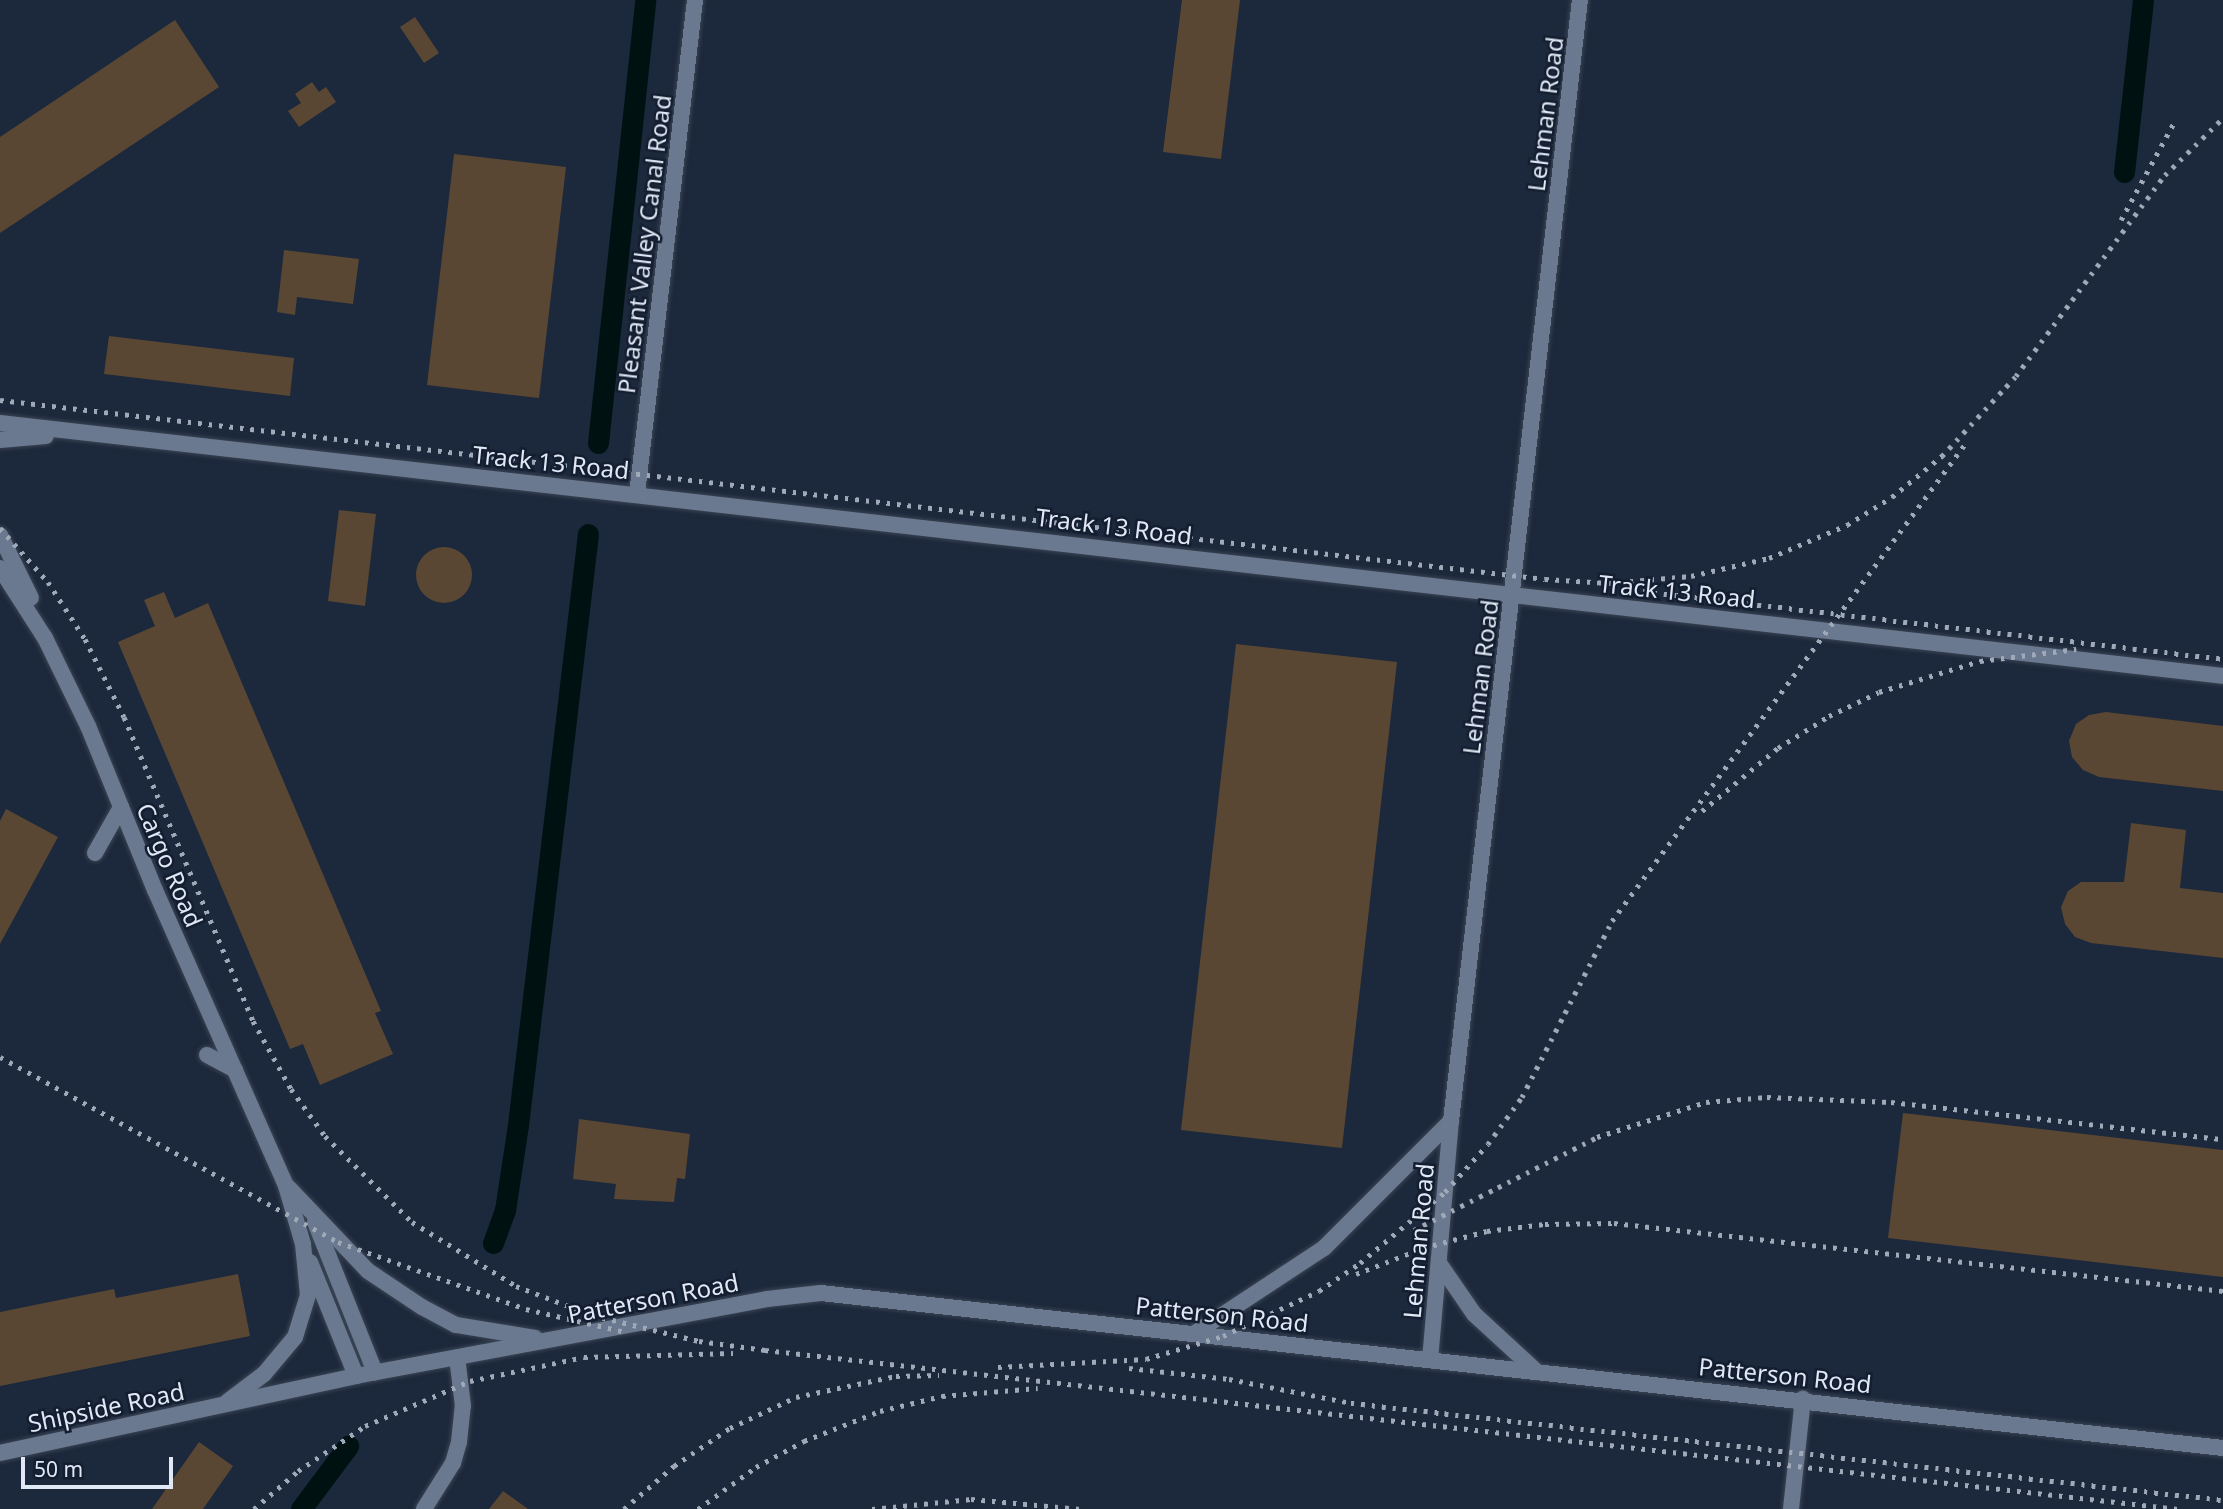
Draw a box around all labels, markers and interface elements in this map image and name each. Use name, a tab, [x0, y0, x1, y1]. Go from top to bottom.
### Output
street label: Lehman Road	[1521, 35, 1569, 193]
street label: Pleasant Valley Canal Road	[611, 93, 677, 395]
street label: Track 13 Road	[471, 439, 631, 485]
street label: Track 13 Road	[1034, 502, 1194, 550]
street label: Track 13 Road	[1597, 568, 1757, 614]
street label: Lehman Road	[1456, 598, 1504, 756]
street label: Cargo Road	[131, 799, 209, 931]
street label: Lehman Road	[1397, 1162, 1439, 1320]
street label: Patterson Road	[565, 1267, 741, 1329]
street label: Patterson Road	[1134, 1291, 1310, 1337]
street label: Patterson Road	[1697, 1352, 1873, 1398]
street label: Shipside Road	[25, 1376, 187, 1438]
scale bar	[24, 1442, 177, 1486]
text: 50 m	[34, 1455, 83, 1483]

